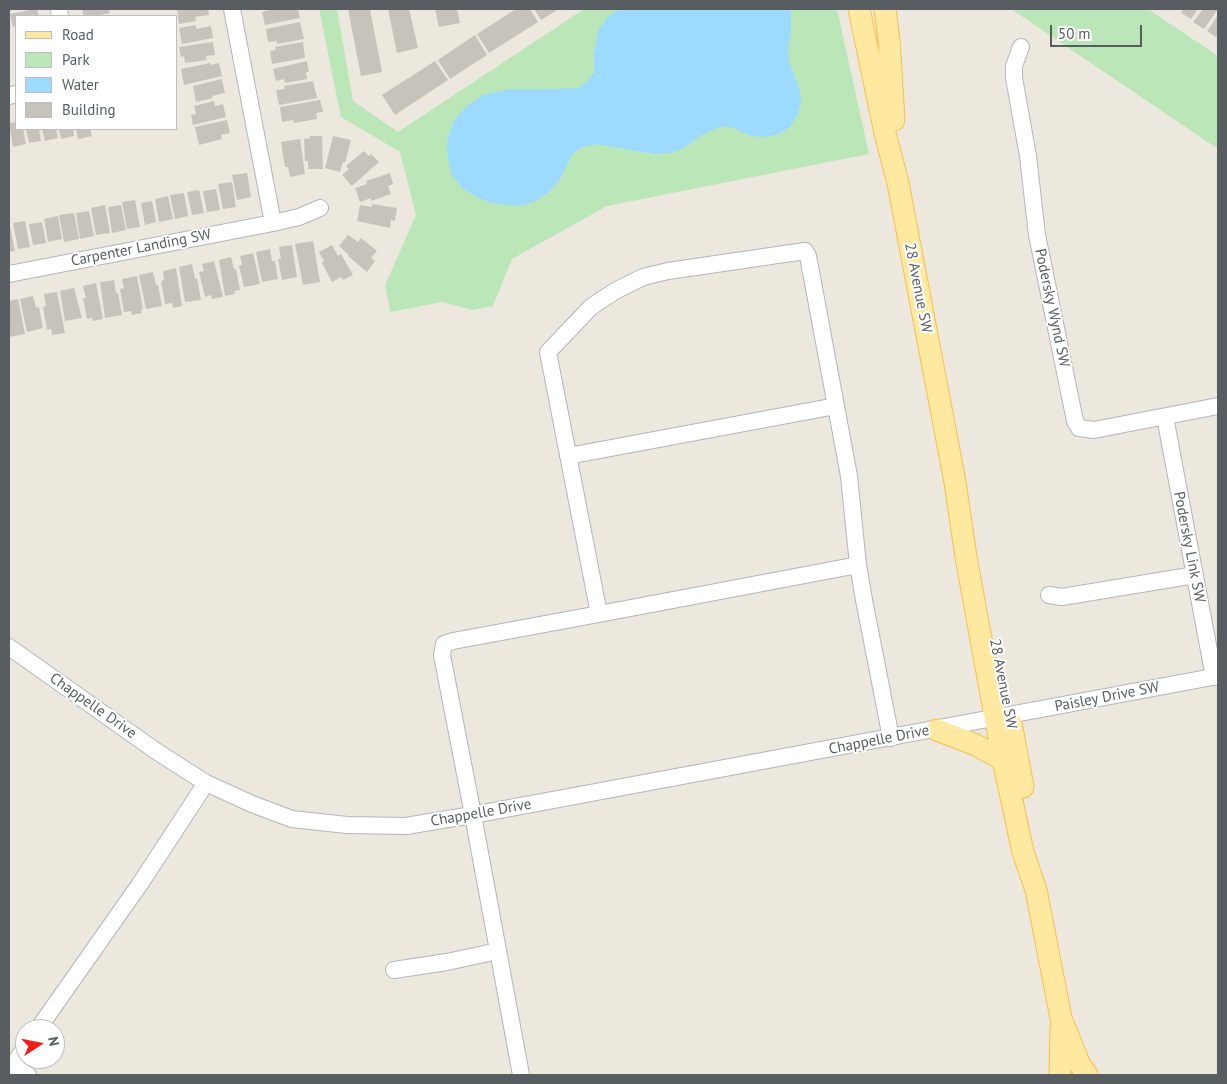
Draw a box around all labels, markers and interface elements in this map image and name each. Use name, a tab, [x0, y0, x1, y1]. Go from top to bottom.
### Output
legend	[15, 15, 178, 130]
scale bar	[1052, 15, 1144, 47]
text: 50 m	[1058, 24, 1091, 43]
text: Road	[62, 25, 94, 44]
text: Park	[62, 50, 90, 69]
text: Water	[62, 75, 99, 94]
text: Building	[62, 100, 116, 119]
street label: Carpenter Landing SW	[69, 226, 213, 270]
street label: 28 Avenue SW	[900, 241, 936, 335]
street label: Podersky Wynd SW	[1031, 247, 1073, 369]
street label: Podersky Link SW	[1169, 490, 1209, 604]
street label: 28 Avenue SW	[985, 637, 1021, 731]
street label: Chappelle Drive	[46, 669, 140, 743]
street label: Paisley Drive SW	[1053, 678, 1161, 716]
street label: Chappelle Drive	[827, 721, 931, 759]
street label: Chappelle Drive	[429, 795, 533, 831]
north arrow	[15, 1019, 65, 1069]
text: N	[44, 1035, 63, 1048]

